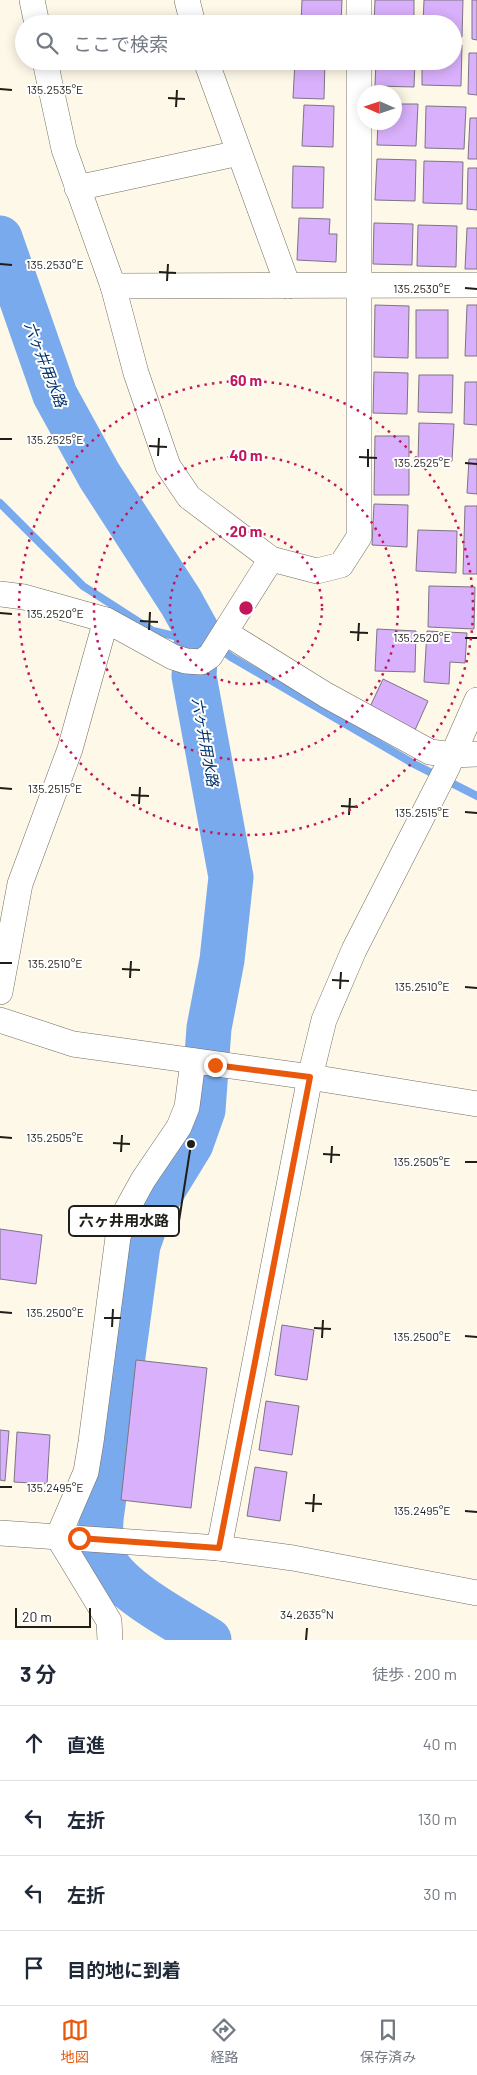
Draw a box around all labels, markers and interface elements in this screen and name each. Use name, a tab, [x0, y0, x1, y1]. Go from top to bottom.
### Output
search box	[15, 15, 462, 70]
icon: search	[33, 29, 61, 57]
text: ここで検索	[73, 32, 168, 55]
text: 135.2535°E	[27, 82, 83, 96]
north arrow	[357, 85, 402, 130]
text: 135.2530°E	[26, 257, 84, 271]
text: 135.2530°E	[393, 281, 451, 295]
water label: 六ヶ井用水路	[21, 319, 71, 411]
text: 60 m	[230, 371, 262, 389]
text: 135.2525°E	[27, 432, 83, 446]
text: 40 m	[229, 446, 263, 464]
text: 135.2525°E	[394, 455, 450, 469]
text: 20 m	[230, 522, 262, 540]
centre of rings	[237, 599, 255, 617]
text: 135.2520°E	[26, 606, 84, 620]
text: 135.2520°E	[393, 630, 451, 644]
water label: 六ヶ井用水路	[189, 696, 223, 790]
text: 135.2515°E	[28, 781, 82, 795]
text: 135.2515°E	[395, 805, 449, 819]
text: 135.2510°E	[28, 956, 82, 970]
text: 135.2510°E	[395, 979, 449, 993]
route end	[204, 1054, 227, 1077]
text: 135.2505°E	[26, 1130, 84, 1144]
text: 135.2505°E	[393, 1154, 451, 1168]
callout: 六ヶ井用水路	[69, 1206, 179, 1236]
text: 六ヶ井用水路	[79, 1211, 169, 1229]
text: 135.2500°E	[26, 1305, 84, 1319]
text: 135.2500°E	[393, 1329, 451, 1343]
text: 135.2495°E	[26, 1480, 84, 1494]
text: 135.2495°E	[393, 1503, 451, 1517]
route start	[68, 1527, 91, 1550]
scale bar	[15, 1605, 91, 1628]
text: 34.2635°N	[280, 1607, 334, 1621]
text: 20 m	[22, 1608, 52, 1625]
text: 3 分	[20, 1661, 57, 1686]
text: 徒歩 · 200 m	[372, 1664, 457, 1683]
icon: ahead	[20, 1729, 48, 1757]
text: 直進	[67, 1733, 105, 1756]
text: 40 m	[423, 1734, 457, 1753]
icon: left	[20, 1804, 48, 1832]
text: 左折	[67, 1808, 105, 1831]
text: 130 m	[418, 1809, 457, 1828]
icon: left	[20, 1879, 48, 1907]
text: 左折	[67, 1883, 105, 1906]
text: 30 m	[423, 1884, 457, 1903]
icon: arrive	[20, 1954, 48, 1982]
text: 目的地に到着	[67, 1958, 181, 1981]
tab: 地図	[61, 2016, 89, 2066]
tab: 経路	[210, 2016, 238, 2066]
tab: 保存済み	[360, 2016, 416, 2066]

